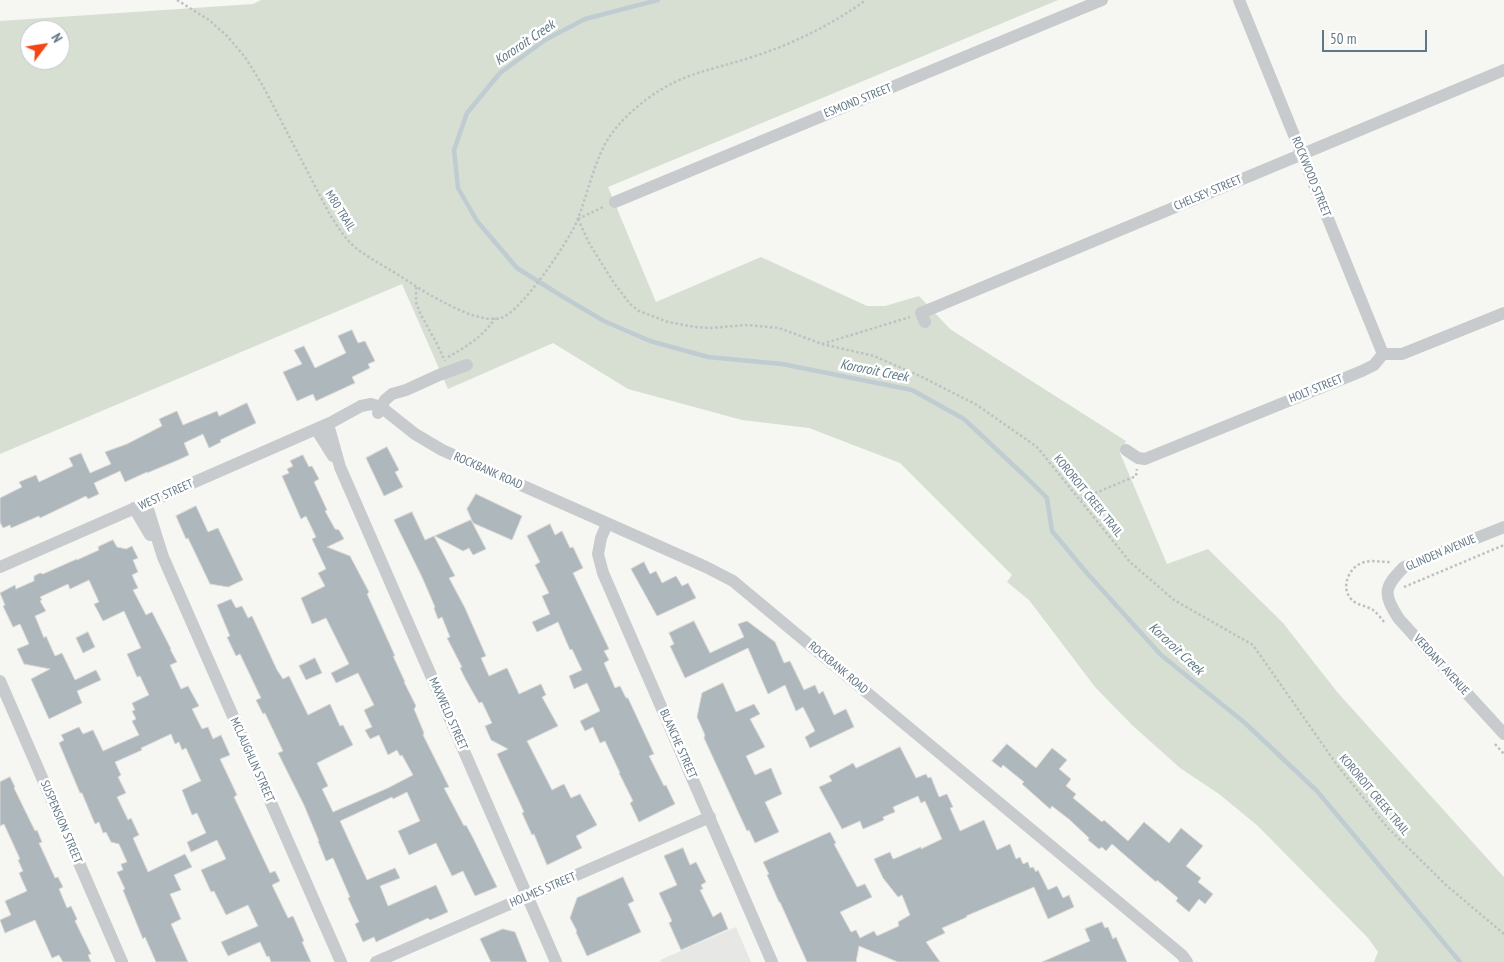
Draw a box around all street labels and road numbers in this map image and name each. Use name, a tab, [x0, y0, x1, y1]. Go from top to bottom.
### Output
street label: ESMOND STREET	[822, 81, 894, 121]
street label: ROCKWOOD STREET	[1288, 135, 1334, 219]
street label: CHELSEY STREET	[1172, 172, 1244, 214]
street label: M80 TRAIL	[322, 188, 358, 234]
street label: HOLT STREET	[1287, 372, 1345, 406]
street label: ROCKBANK ROAD	[452, 449, 524, 493]
street label: KOROROIT CREEK TRAIL	[1051, 452, 1125, 540]
street label: WEST STREET	[136, 477, 196, 513]
street label: GLINDEN AVENUE	[1404, 532, 1478, 574]
street label: VERDANT AVENUE	[1410, 632, 1472, 698]
street label: ROCKBANK ROAD	[805, 639, 871, 697]
street label: MAXWELD STREET	[426, 675, 470, 753]
street label: BLANCHE STREET	[656, 707, 700, 781]
street label: MCLAUGHLIN STREET	[227, 715, 277, 805]
street label: KOROROIT CREEK TRAIL	[1336, 752, 1412, 838]
street label: SUSPENSION STREET	[37, 778, 85, 866]
street label: HOLMES STREET	[508, 870, 578, 910]

